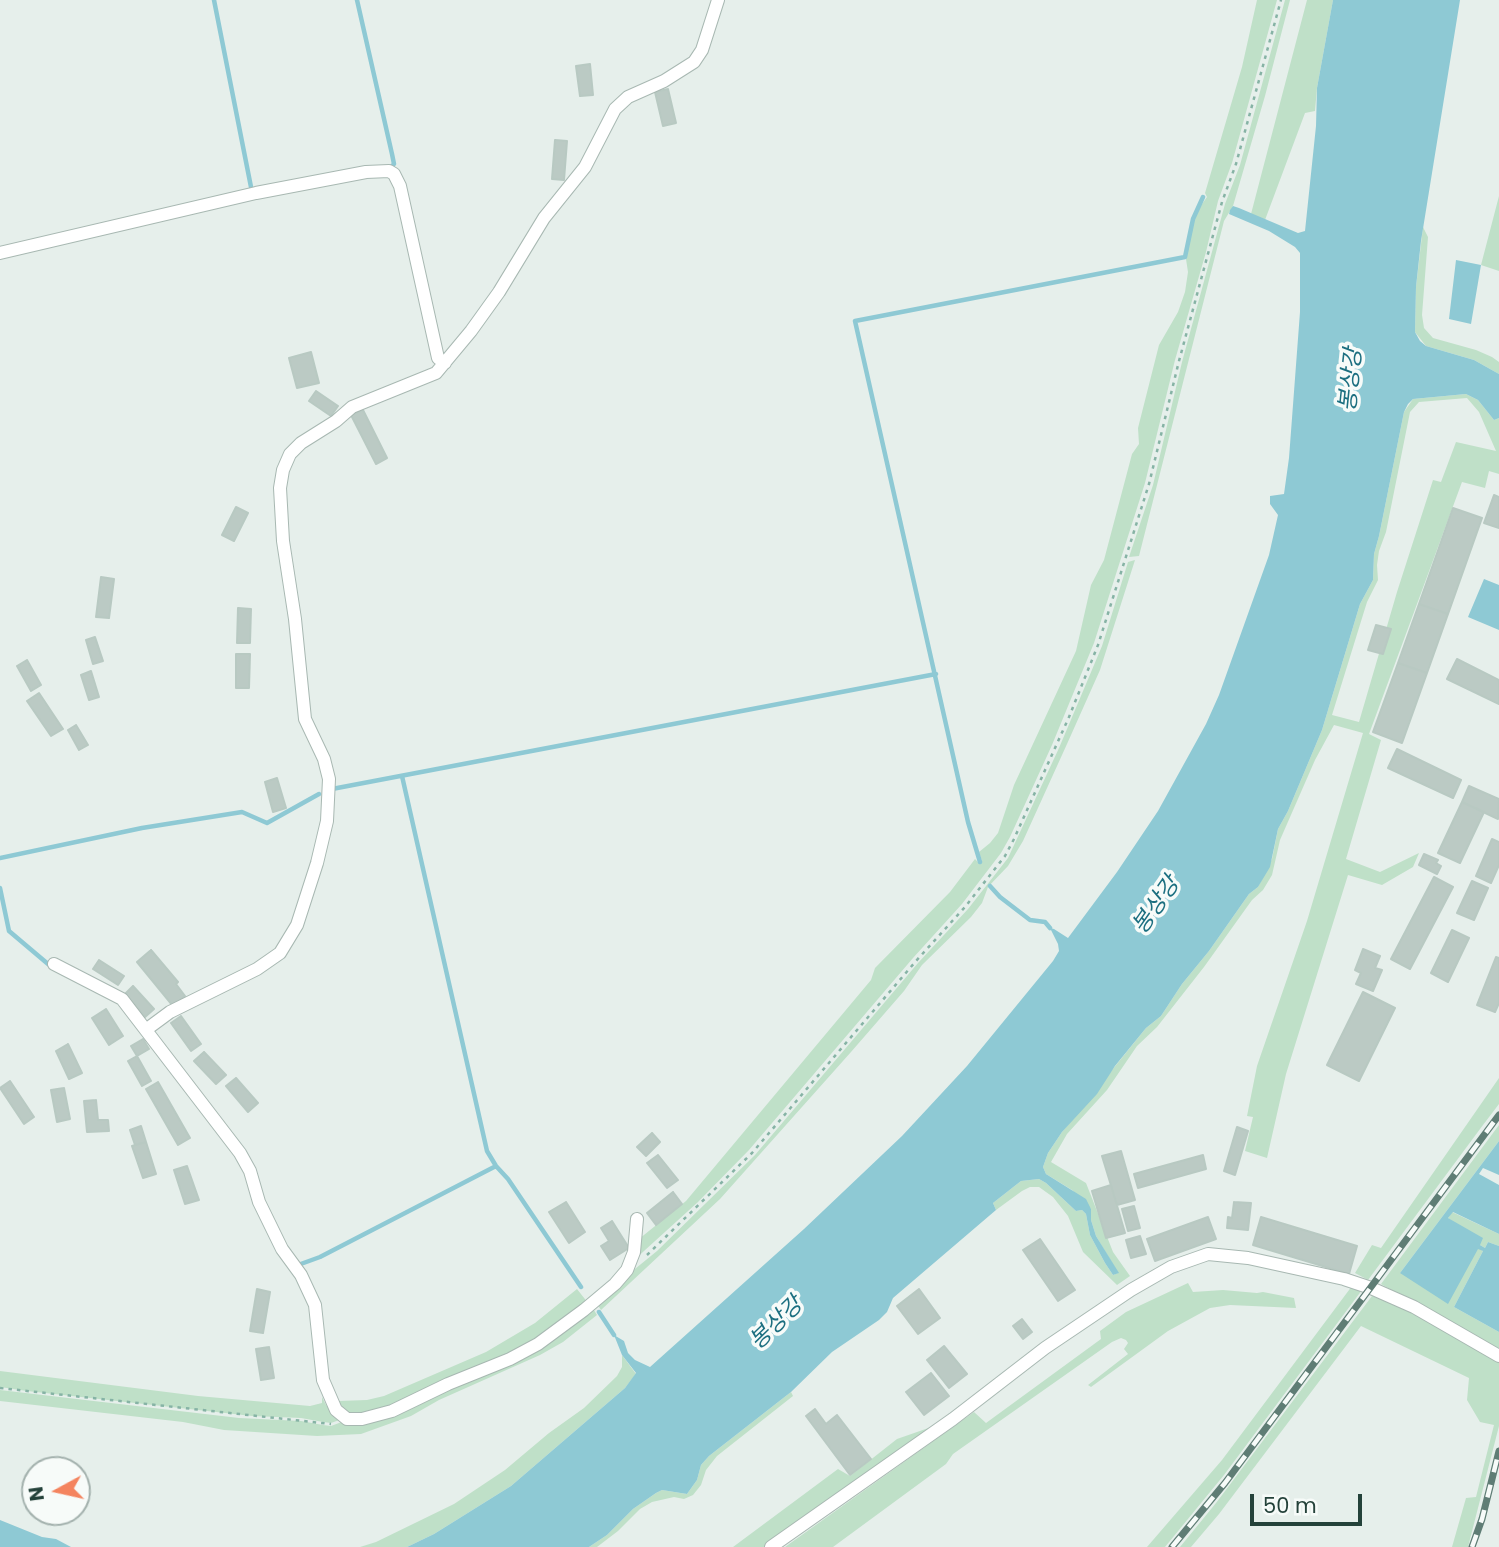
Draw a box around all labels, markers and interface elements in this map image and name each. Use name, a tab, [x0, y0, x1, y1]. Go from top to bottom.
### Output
water label: 봉상강	[1335, 347, 1369, 413]
water label: 봉상강	[1127, 872, 1187, 940]
water label: 봉상강	[745, 1292, 809, 1356]
north arrow	[21, 1456, 91, 1526]
scale bar	[1254, 1480, 1366, 1524]
text: N	[22, 1485, 51, 1503]
text: 50 m	[1263, 1491, 1317, 1520]

